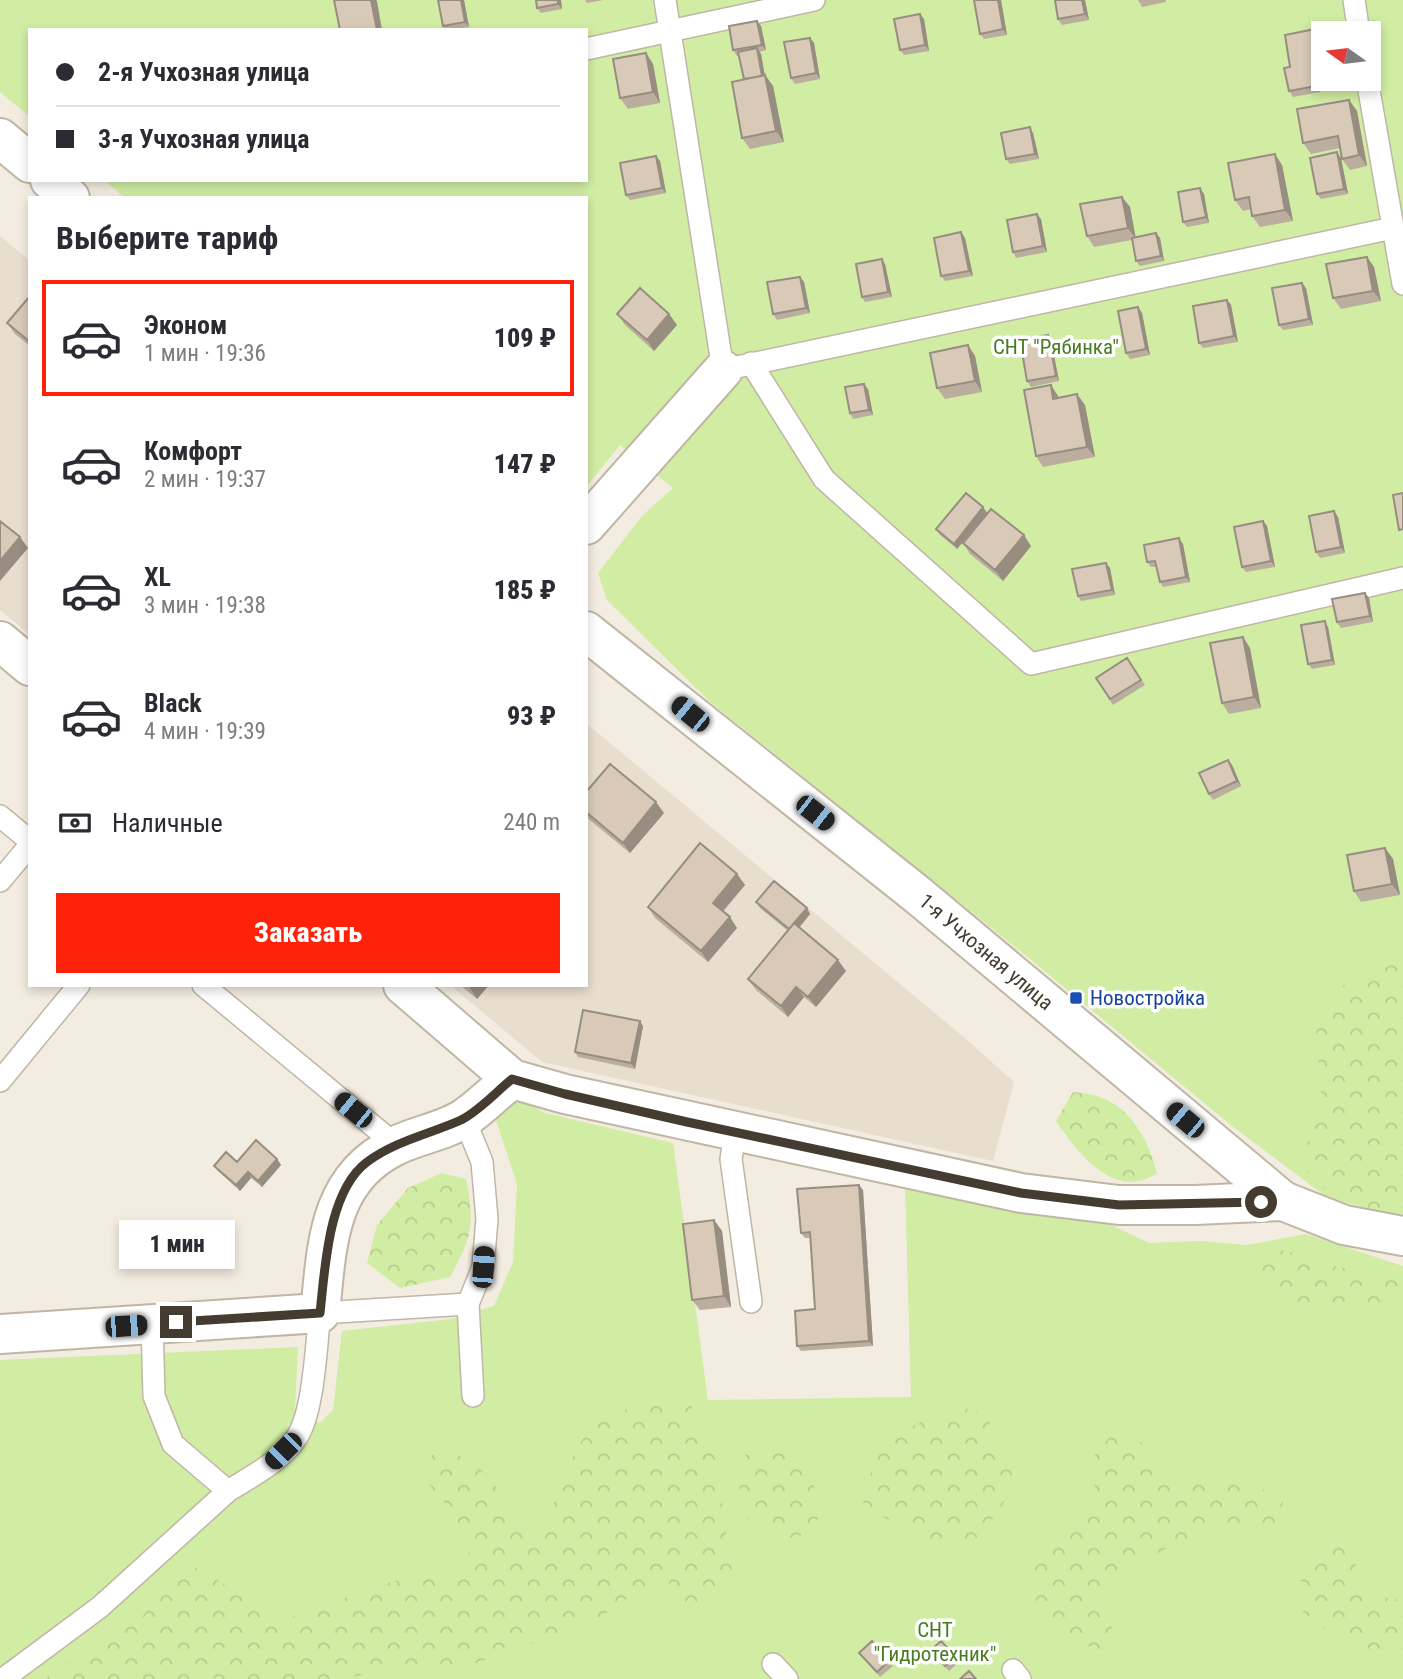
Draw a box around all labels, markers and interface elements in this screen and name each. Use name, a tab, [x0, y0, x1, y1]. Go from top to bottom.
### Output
north arrow	[1311, 21, 1381, 91]
map controls	[1311, 21, 1381, 91]
text: 2-я Учхозная улица	[98, 57, 310, 87]
text: 3-я Учхозная улица	[98, 124, 310, 154]
text: Выберите тариф	[56, 219, 278, 257]
icon: car	[60, 307, 123, 370]
text: Эконом	[144, 310, 227, 340]
text: 109 ₽	[494, 323, 556, 353]
park label: СНТ "Рябинка"	[993, 335, 1119, 359]
text: 1 мин · 19:36	[144, 340, 266, 367]
icon: car	[60, 433, 123, 496]
text: Комфорт	[144, 436, 242, 466]
text: 147 ₽	[494, 449, 556, 479]
text: 2 мин · 19:37	[144, 466, 266, 493]
icon: car	[60, 559, 123, 622]
text: XL	[144, 562, 171, 592]
text: 185 ₽	[494, 575, 556, 605]
text: 3 мин · 19:38	[144, 592, 266, 619]
icon: car	[60, 685, 123, 748]
text: Black	[144, 688, 202, 718]
car	[668, 693, 713, 735]
text: 93 ₽	[507, 701, 556, 731]
text: 4 мин · 19:39	[144, 718, 266, 745]
car	[792, 792, 839, 834]
icon: cash	[56, 804, 94, 842]
text: Наличные	[112, 808, 223, 838]
text: 240 m	[503, 809, 560, 836]
street label: 1-я Учхозная улица	[914, 889, 1058, 1015]
button: Заказать	[56, 893, 560, 973]
place label: Новостройка	[1090, 986, 1205, 1010]
marker: Новостройка	[1068, 990, 1084, 1006]
car	[331, 1089, 376, 1131]
car	[1163, 1098, 1208, 1142]
route start	[1245, 1186, 1277, 1218]
callout: 1 мин	[118, 1220, 234, 1270]
text: 1 мин	[149, 1231, 205, 1258]
car	[472, 1245, 495, 1289]
route end	[160, 1306, 192, 1338]
car	[105, 1314, 148, 1338]
car	[261, 1429, 306, 1473]
park label: СНТ "Гидротехник"	[874, 1618, 996, 1666]

